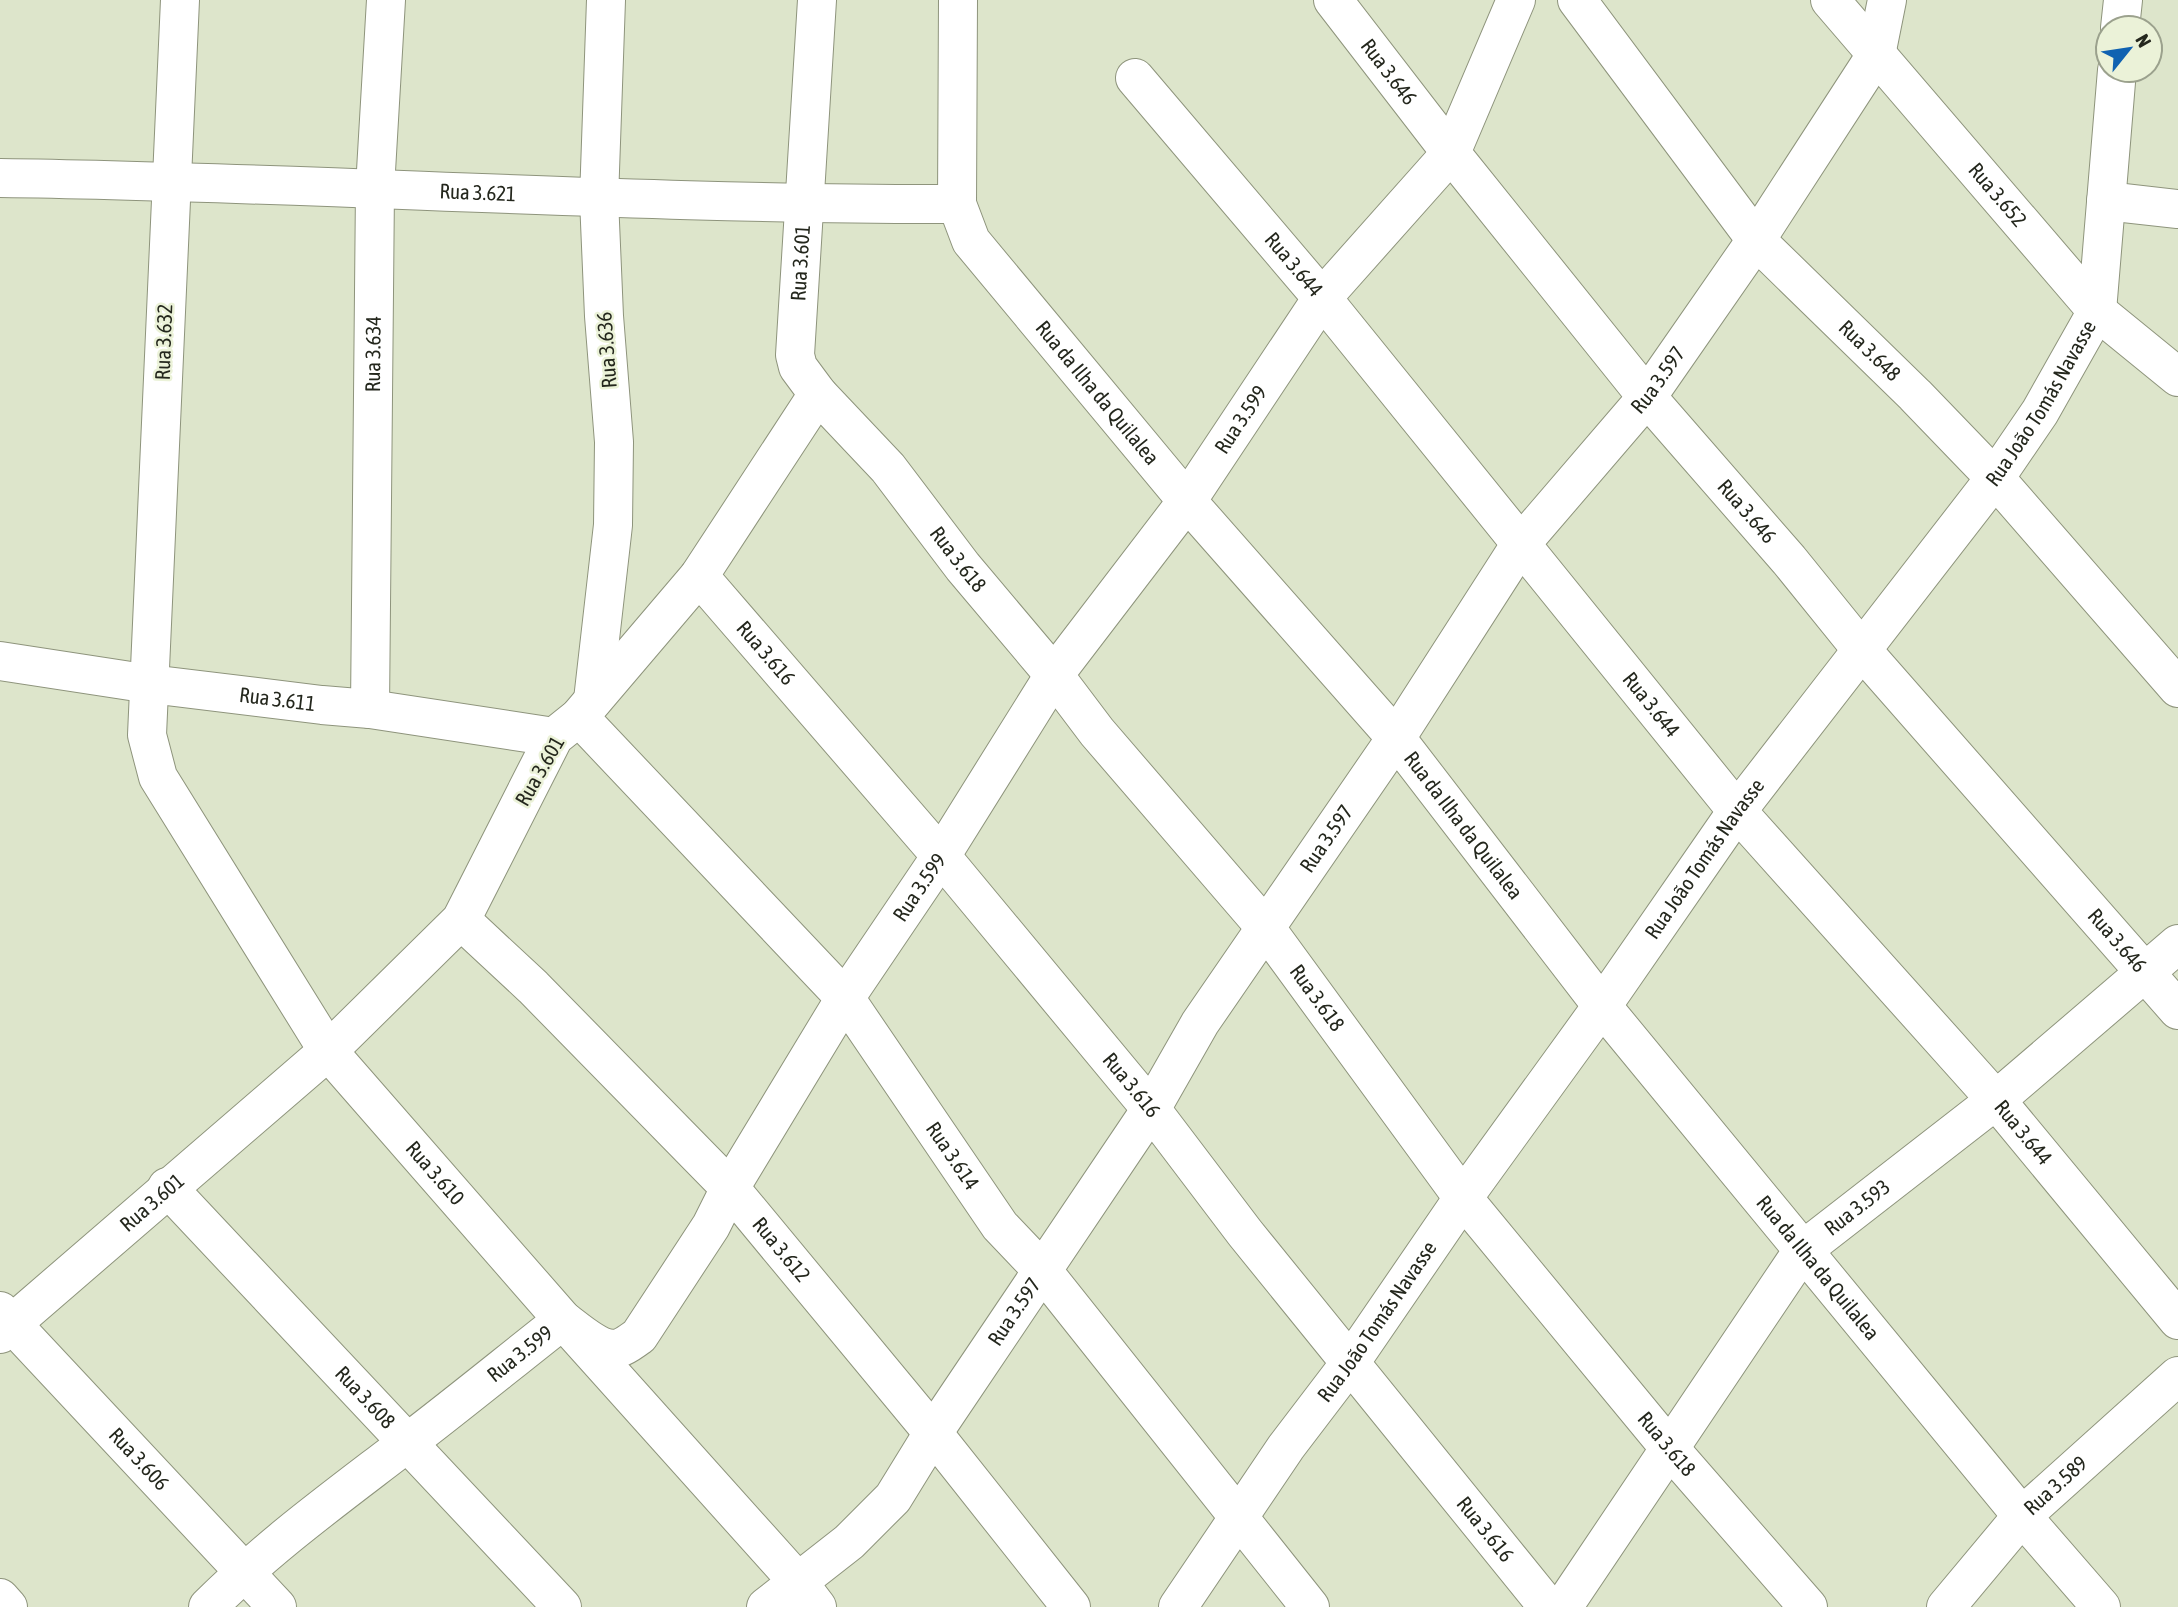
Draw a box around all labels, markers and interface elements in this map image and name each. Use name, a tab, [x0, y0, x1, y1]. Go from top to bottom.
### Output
north arrow	[2094, 14, 2164, 84]
text: N	[2131, 30, 2156, 51]
street label: Rua 3.646	[1356, 34, 1422, 109]
street label: Rua 3.652	[1964, 157, 2032, 231]
street label: Rua 3.621	[439, 178, 516, 205]
street label: Rua 3.601	[785, 224, 814, 302]
street label: Rua 3.644	[1260, 227, 1328, 301]
street label: Rua 3.632	[150, 303, 176, 381]
street label: Rua 3.636	[591, 311, 621, 389]
street label: Rua 3.634	[360, 315, 385, 392]
street label: Rua da Ilha da Quilalea	[1031, 315, 1165, 469]
street label: Rua 3.648	[1834, 315, 1906, 385]
street label: Rua João Tomás Navasse	[1980, 316, 2100, 490]
street label: Rua 3.597	[1625, 342, 1689, 418]
street label: Rua 3.599	[1209, 381, 1271, 458]
street label: Rua 3.646	[1713, 474, 1782, 548]
street label: Rua 3.618	[926, 521, 992, 597]
street label: Rua 3.616	[732, 616, 801, 689]
street label: Rua 3.644	[1618, 667, 1685, 742]
street label: Rua 3.611	[238, 682, 317, 715]
street label: Rua 3.601	[510, 731, 569, 810]
street label: Rua da Ilha da Quilalea	[1400, 746, 1528, 903]
street label: Rua João Tomás Navasse	[1639, 774, 1769, 943]
street label: Rua 3.597	[1294, 800, 1357, 877]
street label: Rua 3.599	[887, 849, 950, 925]
street label: Rua 3.646	[2084, 903, 2152, 977]
street label: Rua 3.618	[1285, 959, 1350, 1035]
street label: Rua 3.616	[1098, 1047, 1166, 1122]
street label: Rua 3.644	[1990, 1095, 2057, 1169]
street label: Rua 3.614	[922, 1117, 985, 1194]
street label: Rua 3.610	[401, 1136, 470, 1209]
street label: Rua 3.601	[115, 1168, 188, 1236]
street label: Rua 3.593	[1819, 1174, 1894, 1240]
street label: Rua da Ilha da Quilalea	[1752, 1190, 1885, 1344]
street label: Rua 3.612	[748, 1212, 816, 1286]
street label: Rua João Tomás Navasse	[1312, 1236, 1441, 1406]
street label: Rua 3.597	[982, 1273, 1045, 1350]
street label: Rua 3.599	[482, 1320, 557, 1386]
street label: Rua 3.608	[331, 1361, 401, 1433]
street label: Rua 3.618	[1633, 1406, 1701, 1481]
street label: Rua 3.606	[105, 1422, 174, 1495]
street label: Rua 3.589	[2019, 1450, 2092, 1519]
street label: Rua 3.616	[1453, 1492, 1519, 1566]

